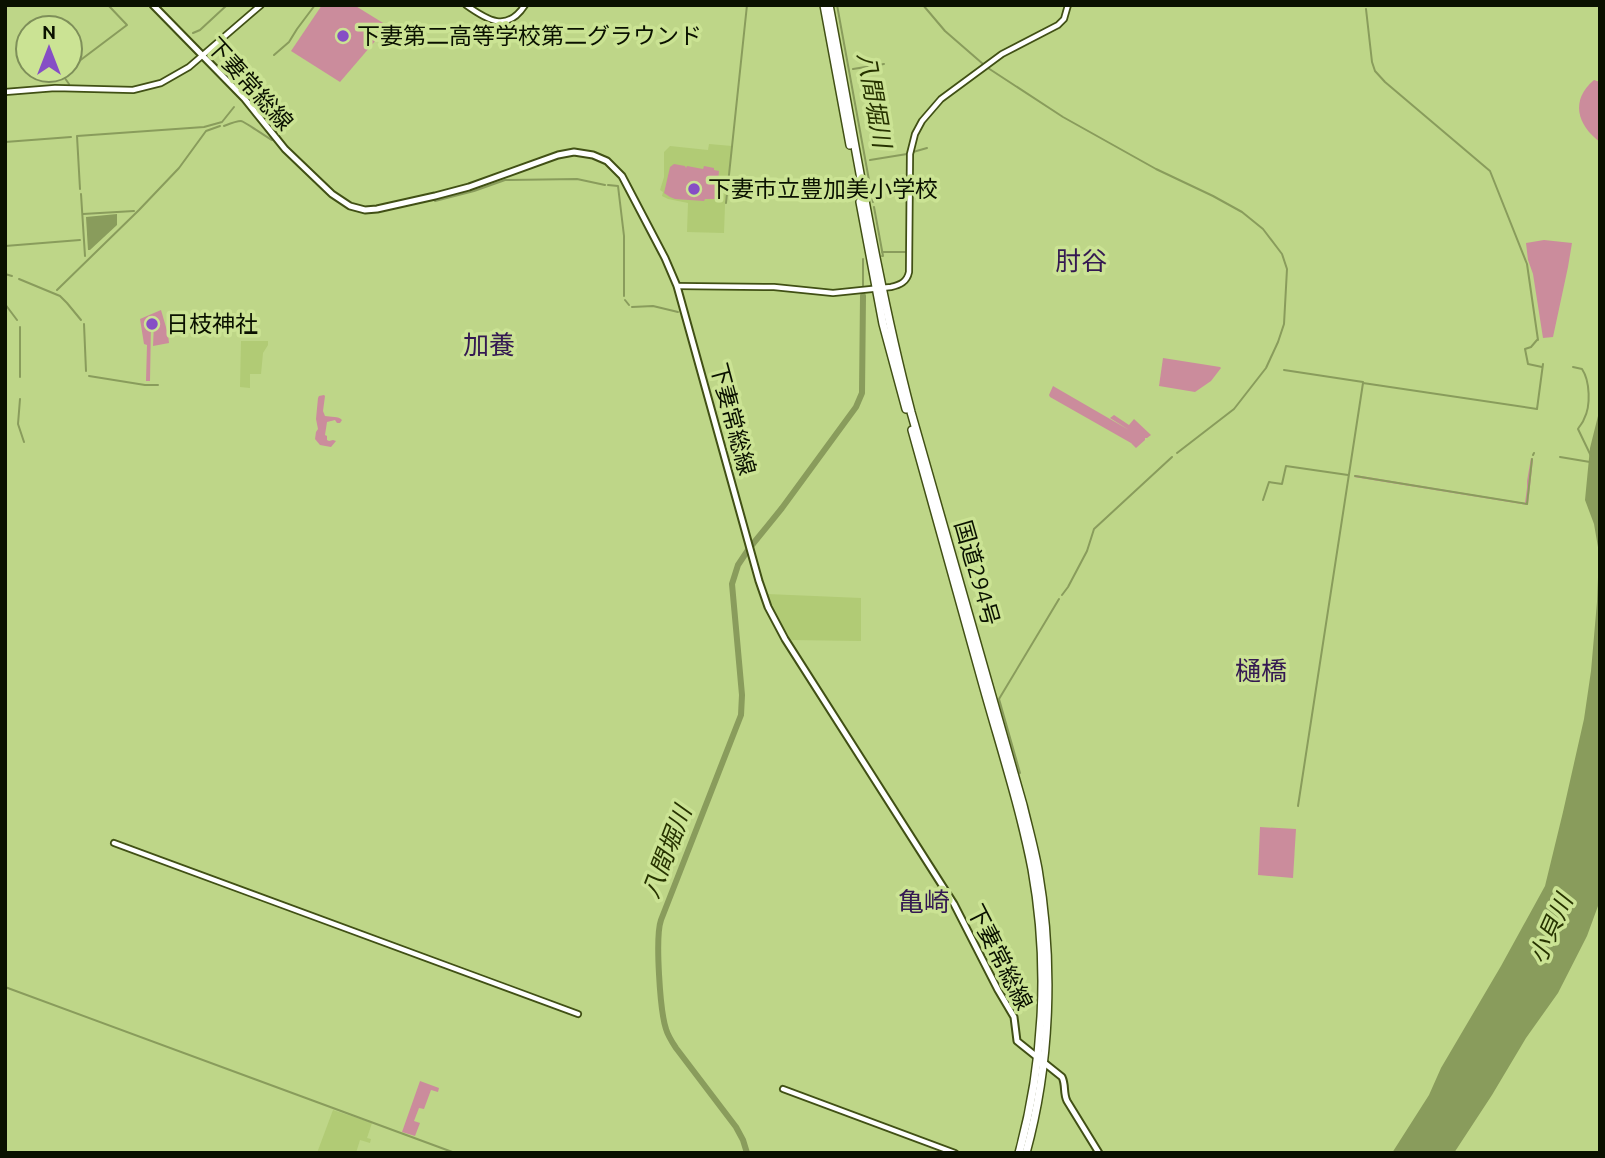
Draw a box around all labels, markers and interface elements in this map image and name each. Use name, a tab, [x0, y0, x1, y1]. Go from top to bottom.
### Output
north arrow	[14, 14, 84, 84]
text: N	[42, 21, 56, 43]
place label: 下妻第二高等学校第二グラウンド	[357, 23, 702, 48]
marker: 下妻第二高等学校第二グラウンド	[335, 28, 351, 44]
street label: 下妻常総線	[203, 33, 298, 135]
water label: 八間堀川	[853, 50, 897, 152]
place label: 下妻市立豊加美小学校	[708, 176, 938, 201]
marker: 下妻市立豊加美小学校	[686, 181, 702, 197]
district label: 肘谷	[1055, 246, 1107, 275]
place label: 日枝神社	[166, 311, 258, 336]
marker: 日枝神社	[144, 316, 160, 332]
district label: 加養	[463, 330, 515, 359]
street label: 下妻常総線	[707, 360, 760, 478]
street label: 国道294号	[951, 518, 1004, 628]
district label: 樋橋	[1235, 656, 1287, 685]
water label: 八間堀川	[637, 799, 697, 901]
district label: 亀崎	[898, 887, 950, 916]
water label: 小貝川	[1524, 888, 1579, 967]
street label: 下妻常総線	[963, 900, 1038, 1014]

